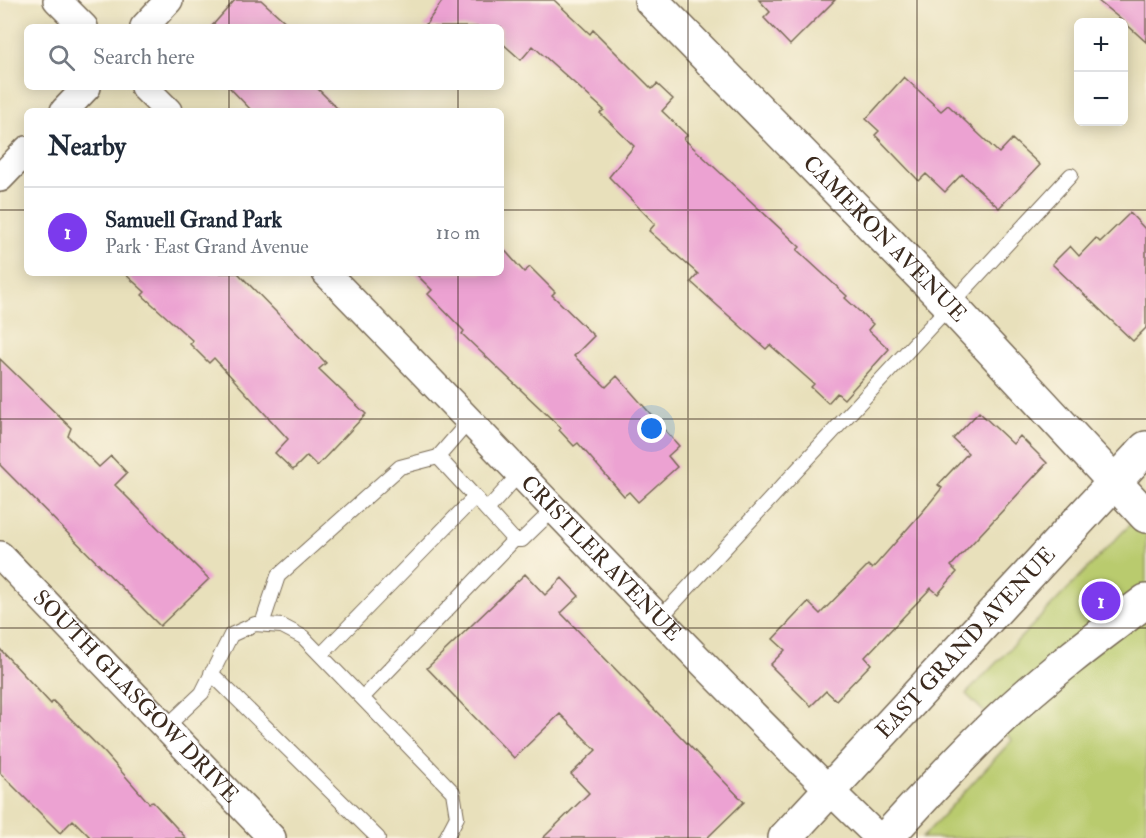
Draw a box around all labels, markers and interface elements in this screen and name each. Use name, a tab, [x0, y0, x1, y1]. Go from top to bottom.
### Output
map controls	[1074, 18, 1128, 126]
button: +	[1074, 18, 1128, 72]
search box	[24, 24, 504, 90]
icon: search	[45, 41, 78, 74]
text: Search here	[93, 43, 195, 71]
button: −	[1074, 72, 1128, 126]
text: Nearby	[48, 131, 126, 163]
street label: CAMERON AVENUE	[797, 149, 973, 328]
text: Samuell Grand Park	[105, 206, 282, 234]
text: 1	[64, 220, 71, 245]
text: 110 m	[436, 220, 480, 245]
text: Park · East Grand Avenue	[105, 234, 309, 259]
your location	[637, 414, 666, 443]
street label: CRISTLER AVENUE	[515, 469, 687, 647]
street label: EAST GRAND AVENUE	[870, 541, 1062, 745]
pin: 1	[1082, 578, 1120, 624]
street label: SOUTH GLASGOW DRIVE	[27, 584, 245, 809]

